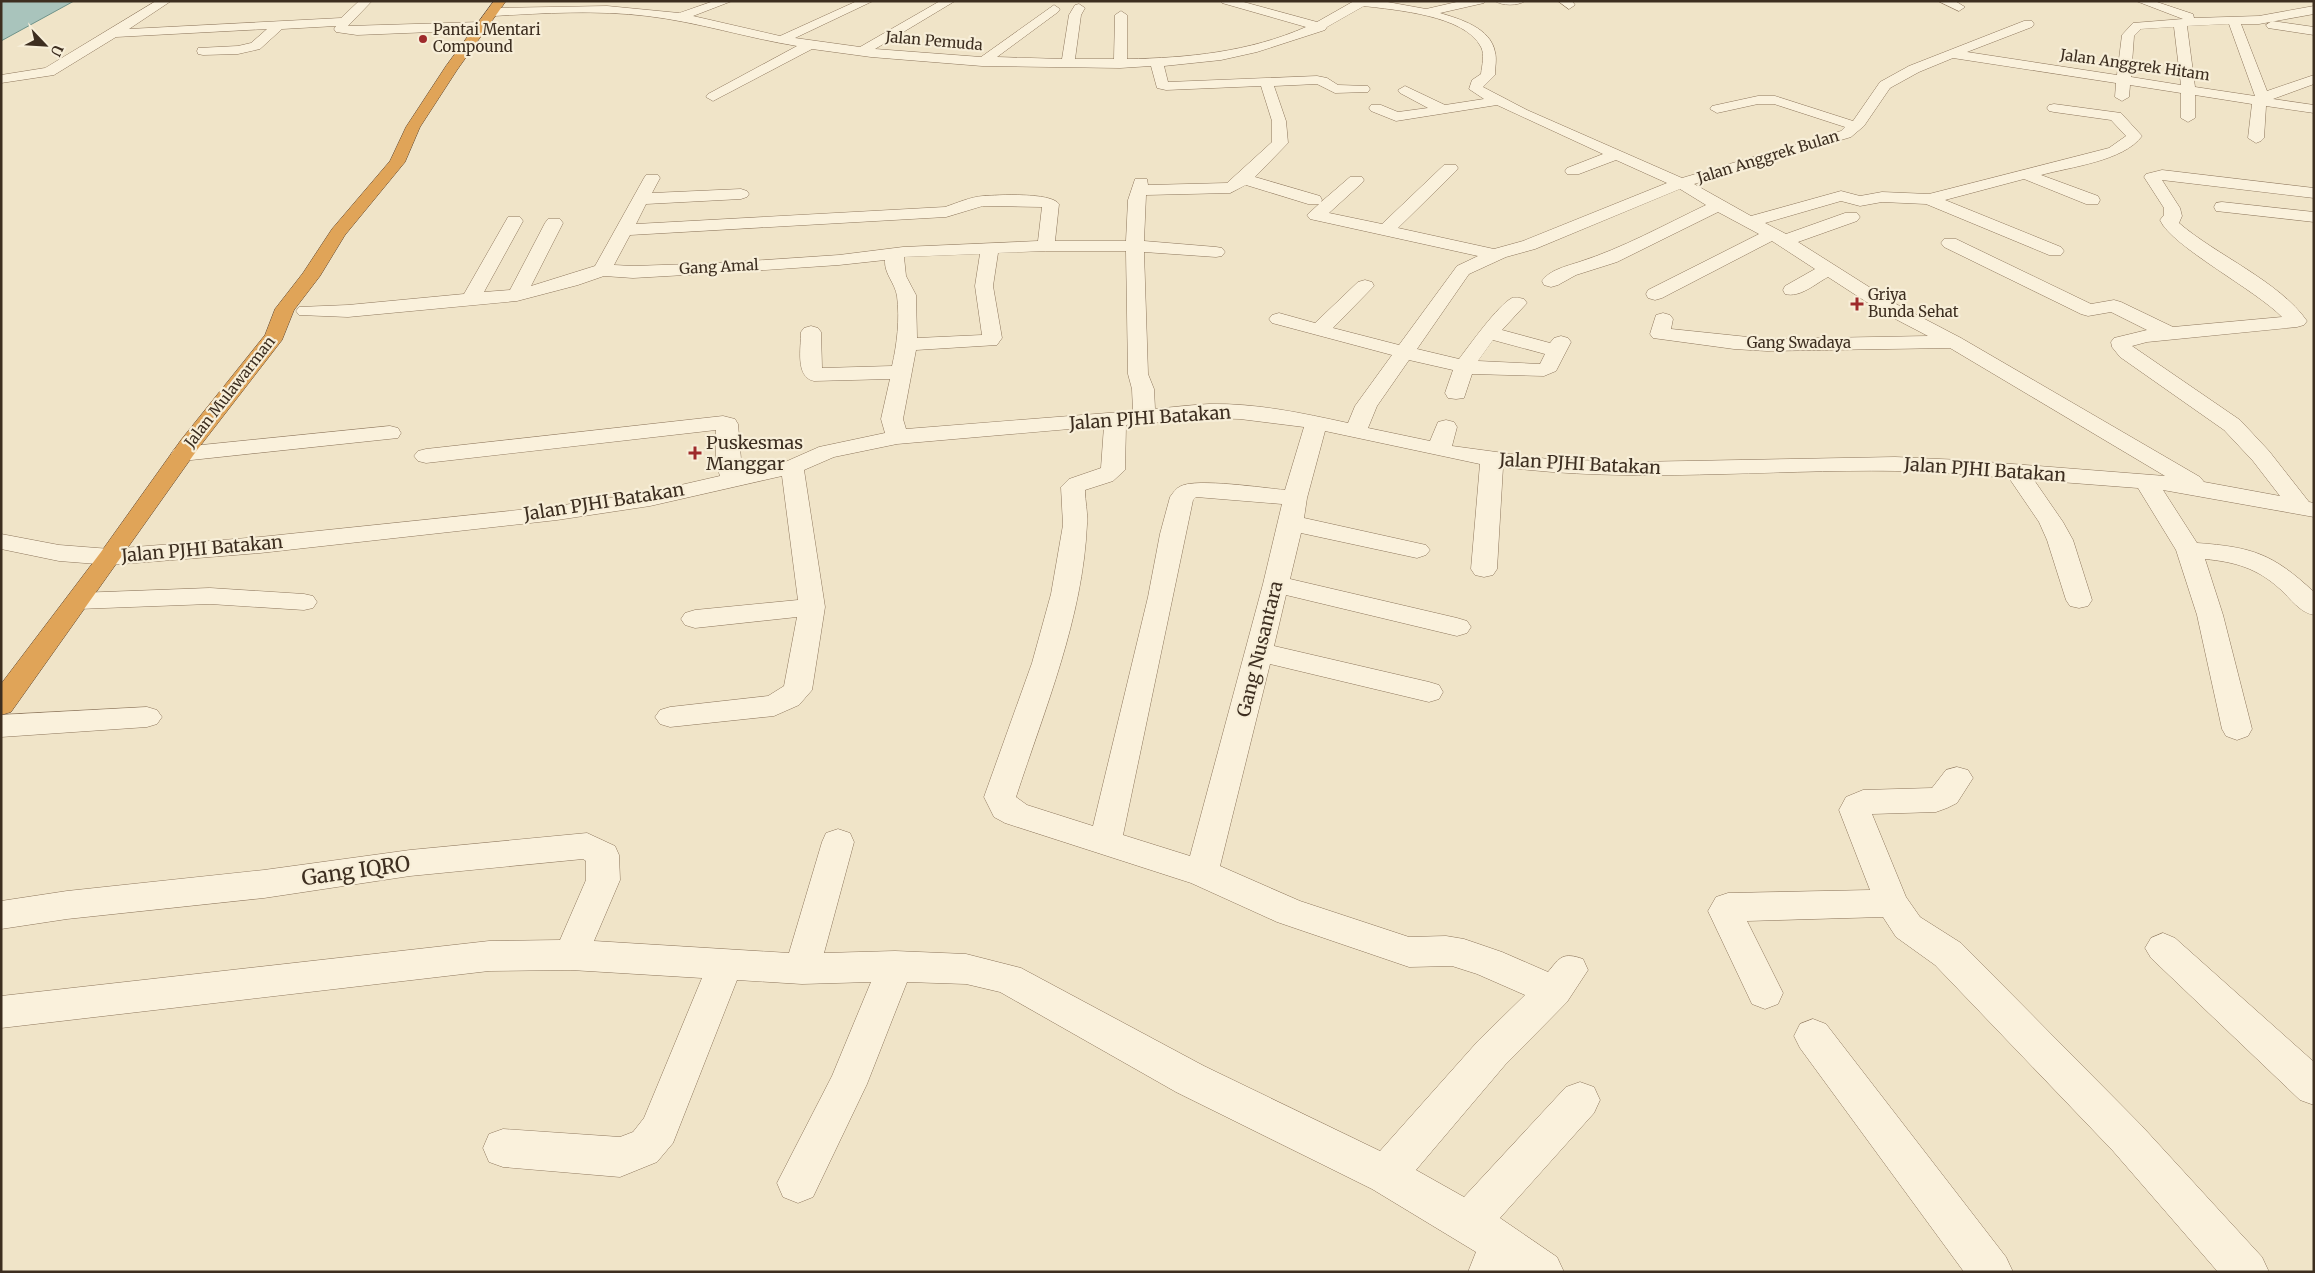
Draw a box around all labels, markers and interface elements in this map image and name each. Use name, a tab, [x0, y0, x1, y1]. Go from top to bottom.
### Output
north arrow	[20, 20, 70, 70]
place label: Pantai Mentari Compound	[433, 20, 541, 56]
street label: Jalan Pemuda	[884, 27, 984, 54]
marker: Pantai Mentari Compound	[417, 33, 429, 45]
text: U	[46, 42, 67, 60]
street label: Jalan Anggrek Hitam	[2058, 44, 2211, 84]
street label: Jalan Anggrek Bulan	[1694, 126, 1841, 187]
street label: Gang Amal	[679, 255, 760, 278]
place label: Griya Bunda Sehat	[1868, 285, 1959, 321]
marker: Griya Bunda Sehat	[1850, 297, 1864, 311]
street label: Jalan Mulawarman	[180, 332, 279, 452]
street label: Gang Swadaya	[1747, 333, 1851, 352]
street label: Jalan PJHI Batakan	[1067, 400, 1232, 435]
place label: Puskesmas Manggar	[706, 431, 803, 475]
marker: Puskesmas Manggar	[688, 446, 702, 460]
street label: Jalan PJHI Batakan	[1497, 448, 1662, 479]
street label: Jalan PJHI Batakan	[1902, 452, 2067, 487]
street label: Jalan PJHI Batakan	[521, 477, 686, 526]
street label: Jalan PJHI Batakan	[119, 530, 284, 567]
street label: Gang Nusantara	[1232, 578, 1288, 719]
street label: Gang IQRO	[300, 850, 412, 891]

